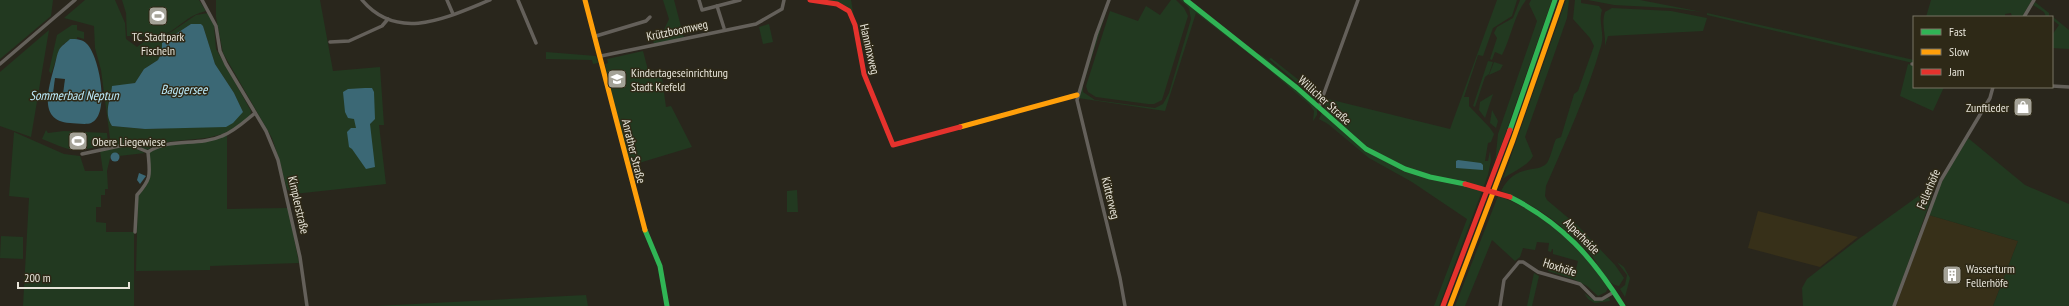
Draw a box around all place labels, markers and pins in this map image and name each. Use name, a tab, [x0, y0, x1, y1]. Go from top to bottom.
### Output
sports icon: TC Stadtpark Fischeln	[147, 5, 169, 27]
place label: TC Stadtpark Fischeln	[132, 29, 184, 58]
place label: Kindertageseinrichtung Stadt Krefeld	[631, 65, 728, 94]
school or university icon: Kindertageseinrichtung Stadt Krefeld	[606, 68, 628, 90]
shop icon: Zunftleder	[2012, 96, 2034, 118]
place label: Zunftleder	[1966, 100, 2010, 115]
sports icon: Obere Liegewiese	[67, 130, 89, 152]
place label: Obere Liegewiese	[92, 134, 166, 149]
place label: Wasserturm Fellerhöfe	[1966, 261, 2015, 290]
building icon: Wasserturm Fellerhöfe	[1941, 264, 1963, 286]

